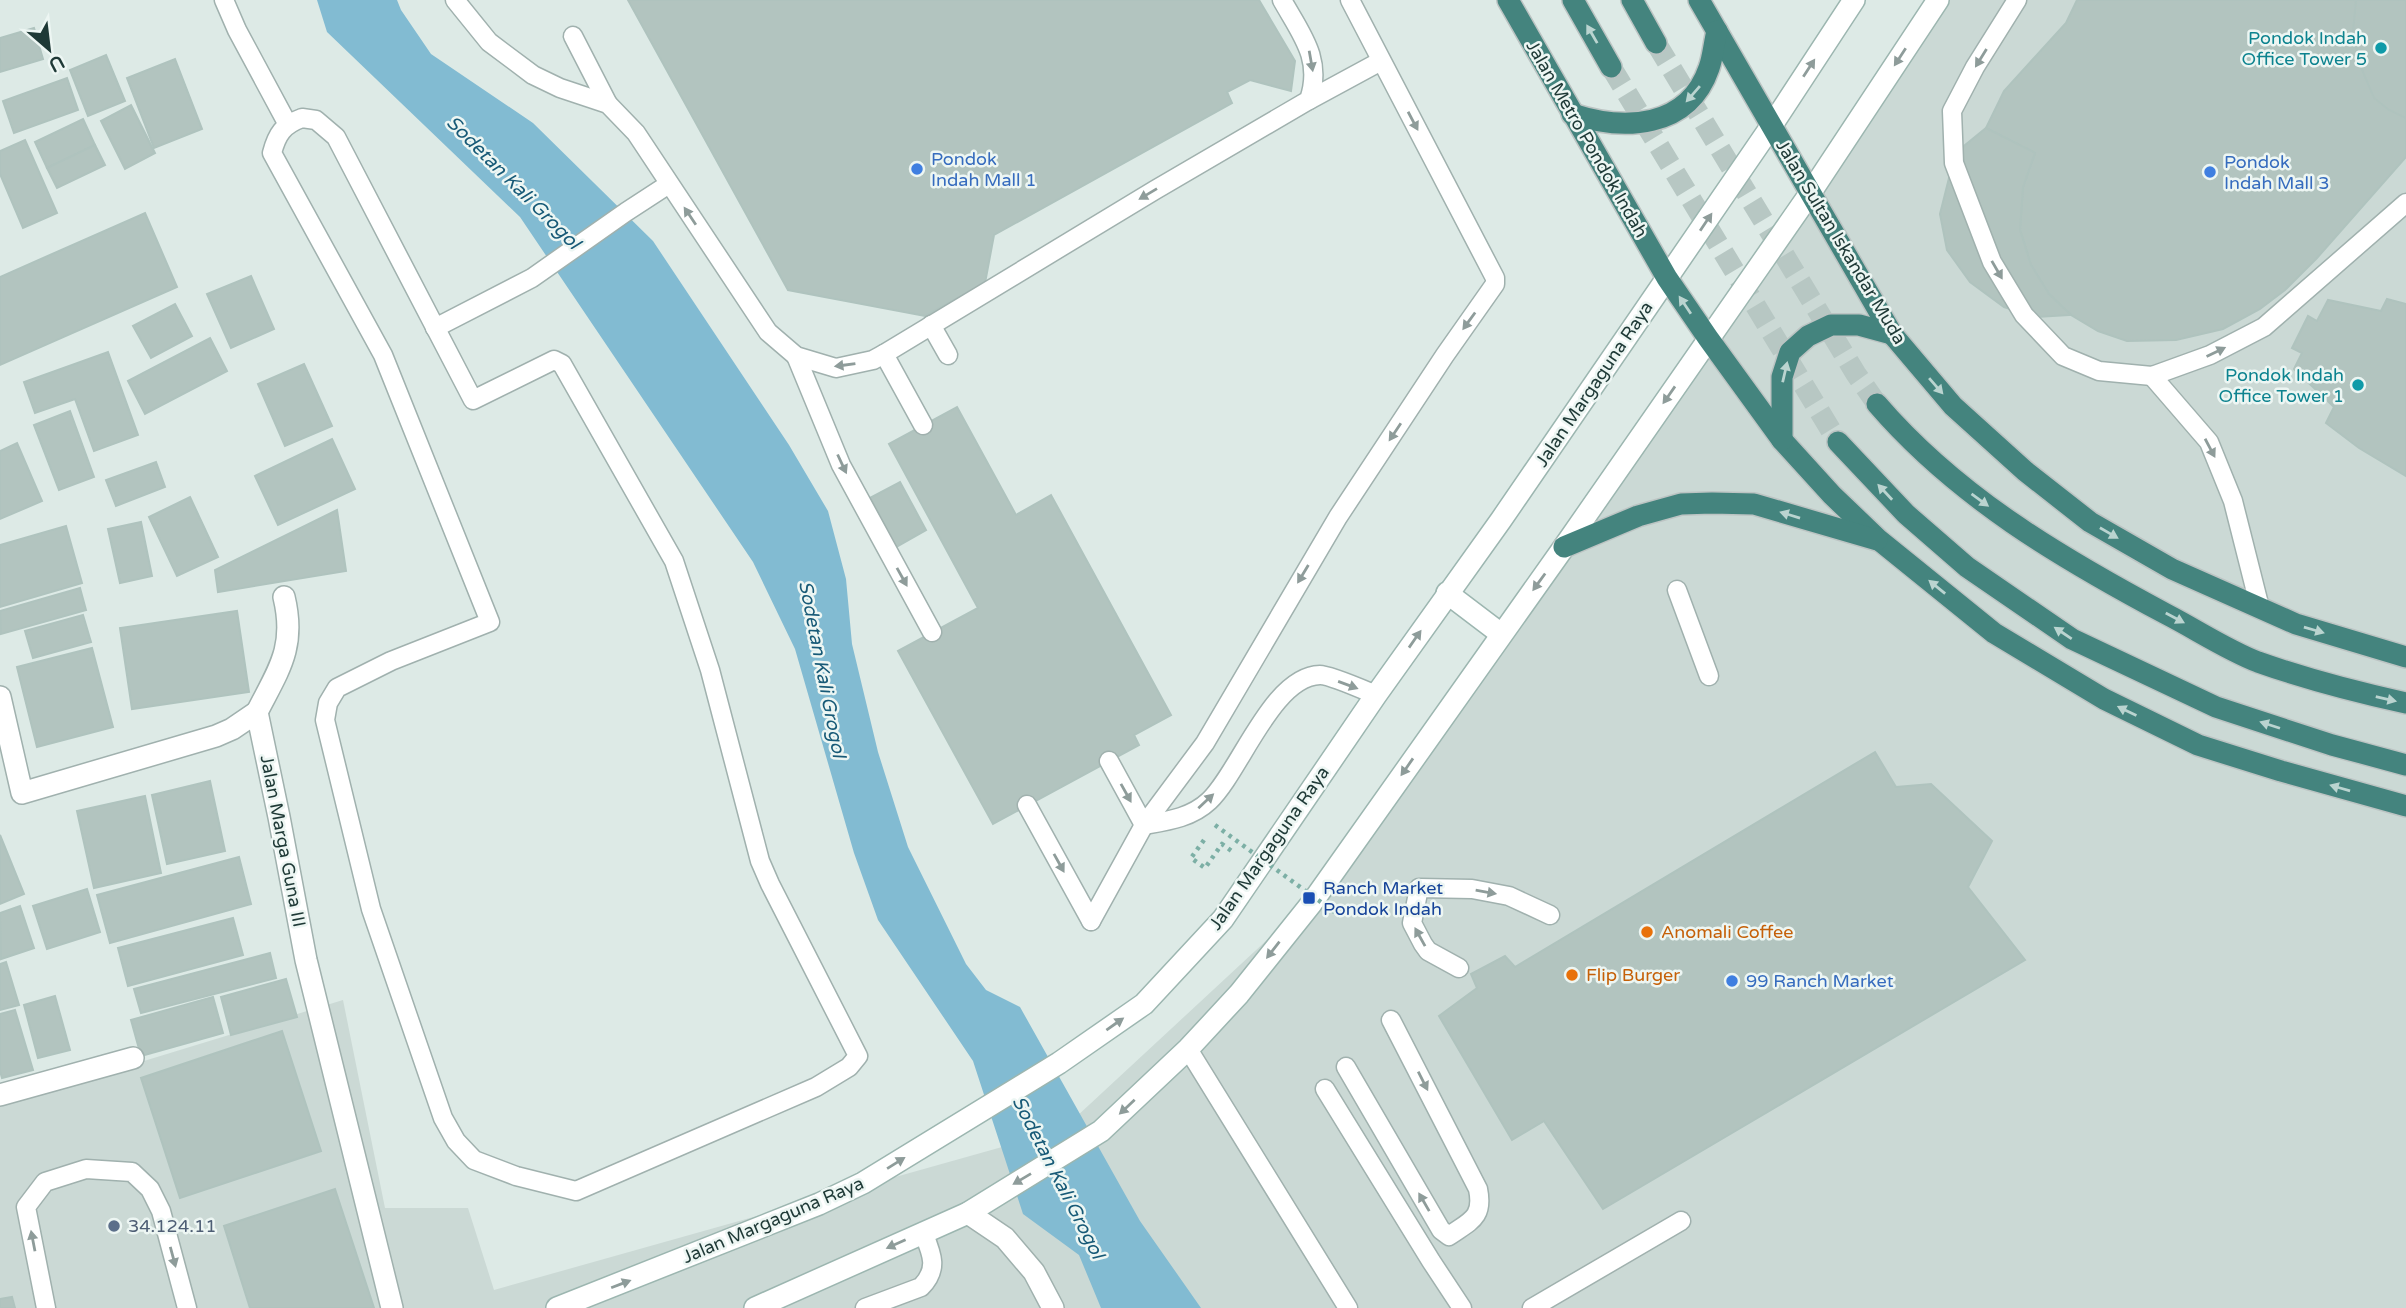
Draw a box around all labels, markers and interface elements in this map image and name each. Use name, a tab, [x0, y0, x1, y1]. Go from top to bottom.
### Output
north arrow	[14, 14, 84, 84]
one-way arrow	[1586, 24, 1598, 43]
place label: Pondok Indah Office Tower 5	[2242, 27, 2367, 70]
street label: Jalan Metro Pondok Indah	[1521, 36, 1653, 242]
marker: Pondok Indah Office Tower 5	[2373, 40, 2389, 56]
one-way arrow	[1894, 47, 1907, 67]
one-way arrow	[1974, 48, 1987, 68]
text: U	[45, 50, 68, 76]
one-way arrow	[1306, 50, 1317, 72]
one-way arrow	[1803, 58, 1816, 77]
one-way arrow	[1685, 85, 1701, 103]
water label: Sodetan Kali Grogol	[442, 111, 586, 256]
one-way arrow	[1407, 111, 1418, 131]
street label: Jalan Sultan Iskandar Muda	[1771, 136, 1911, 348]
place label: Pondok Indah Mall 1	[931, 148, 1036, 191]
place label: Pondok Indah Mall 3	[2224, 151, 2329, 194]
marker: Pondok Indah Mall 1	[909, 161, 925, 177]
marker: Pondok Indah Mall 3	[2202, 164, 2218, 180]
one-way arrow	[1138, 188, 1157, 201]
one-way arrow	[684, 206, 697, 225]
one-way arrow	[1699, 213, 1713, 231]
one-way arrow	[1991, 260, 2003, 279]
one-way arrow	[1678, 296, 1692, 314]
street label: Jalan Margaguna Raya	[1530, 297, 1658, 471]
one-way arrow	[1463, 312, 1477, 330]
one-way arrow	[2206, 346, 2226, 357]
one-way arrow	[834, 360, 856, 371]
one-way arrow	[1779, 361, 1790, 383]
place label: Pondok Indah Office Tower 1	[2219, 364, 2344, 407]
one-way arrow	[1928, 377, 1944, 395]
marker: Pondok Indah Office Tower 1	[2350, 377, 2366, 393]
one-way arrow	[1662, 386, 1676, 404]
one-way arrow	[1388, 422, 1401, 442]
one-way arrow	[2205, 438, 2216, 458]
one-way arrow	[836, 454, 847, 474]
one-way arrow	[1878, 484, 1894, 501]
one-way arrow	[1971, 493, 1989, 508]
one-way arrow	[1779, 509, 1800, 519]
one-way arrow	[2100, 527, 2119, 539]
one-way arrow	[1297, 565, 1310, 584]
one-way arrow	[896, 567, 908, 586]
one-way arrow	[1532, 573, 1546, 591]
water label: Sodetan Kali Grogol	[794, 579, 850, 762]
one-way arrow	[1928, 580, 1946, 595]
one-way arrow	[2165, 612, 2185, 624]
one-way arrow	[2304, 625, 2325, 635]
one-way arrow	[2053, 627, 2072, 640]
one-way arrow	[1408, 630, 1422, 648]
one-way arrow	[1338, 679, 1359, 690]
one-way arrow	[2375, 693, 2397, 704]
one-way arrow	[2117, 705, 2137, 716]
one-way arrow	[2260, 719, 2281, 730]
street label: Jalan Marga Guna III	[256, 753, 310, 929]
one-way arrow	[1400, 758, 1414, 776]
street label: Jalan Margaguna Raya	[1204, 762, 1334, 934]
one-way arrow	[2329, 782, 2351, 793]
one-way arrow	[1120, 784, 1132, 803]
one-way arrow	[1197, 793, 1215, 809]
one-way arrow	[1053, 854, 1065, 873]
place label: Ranch Market Pondok Indah	[1323, 877, 1443, 920]
one-way arrow	[1475, 887, 1497, 898]
marker: Ranch Market Pondok Indah	[1301, 890, 1317, 906]
place label: Anomali Coffee	[1661, 921, 1793, 943]
marker: Anomali Coffee	[1639, 924, 1655, 940]
one-way arrow	[1414, 927, 1425, 947]
one-way arrow	[1266, 941, 1280, 960]
place label: Flip Burger	[1586, 964, 1680, 986]
marker: Flip Burger	[1564, 967, 1580, 983]
place label: 99 Ranch Market	[1746, 970, 1894, 992]
marker: 99 Ranch Market	[1724, 973, 1740, 989]
one-way arrow	[1106, 1017, 1124, 1031]
one-way arrow	[1417, 1071, 1428, 1091]
water label: Sodetan Kali Grogol	[1008, 1093, 1110, 1264]
one-way arrow	[1119, 1098, 1136, 1114]
one-way arrow	[886, 1156, 905, 1169]
street label: Jalan Margaguna Raya	[679, 1172, 867, 1268]
one-way arrow	[1013, 1173, 1032, 1185]
one-way arrow	[1418, 1192, 1430, 1211]
place label: 34.124.11	[128, 1215, 217, 1237]
marker: 34.124.11	[106, 1218, 122, 1234]
one-way arrow	[27, 1230, 38, 1252]
one-way arrow	[886, 1239, 907, 1250]
one-way arrow	[168, 1246, 179, 1268]
one-way arrow	[610, 1279, 631, 1290]

